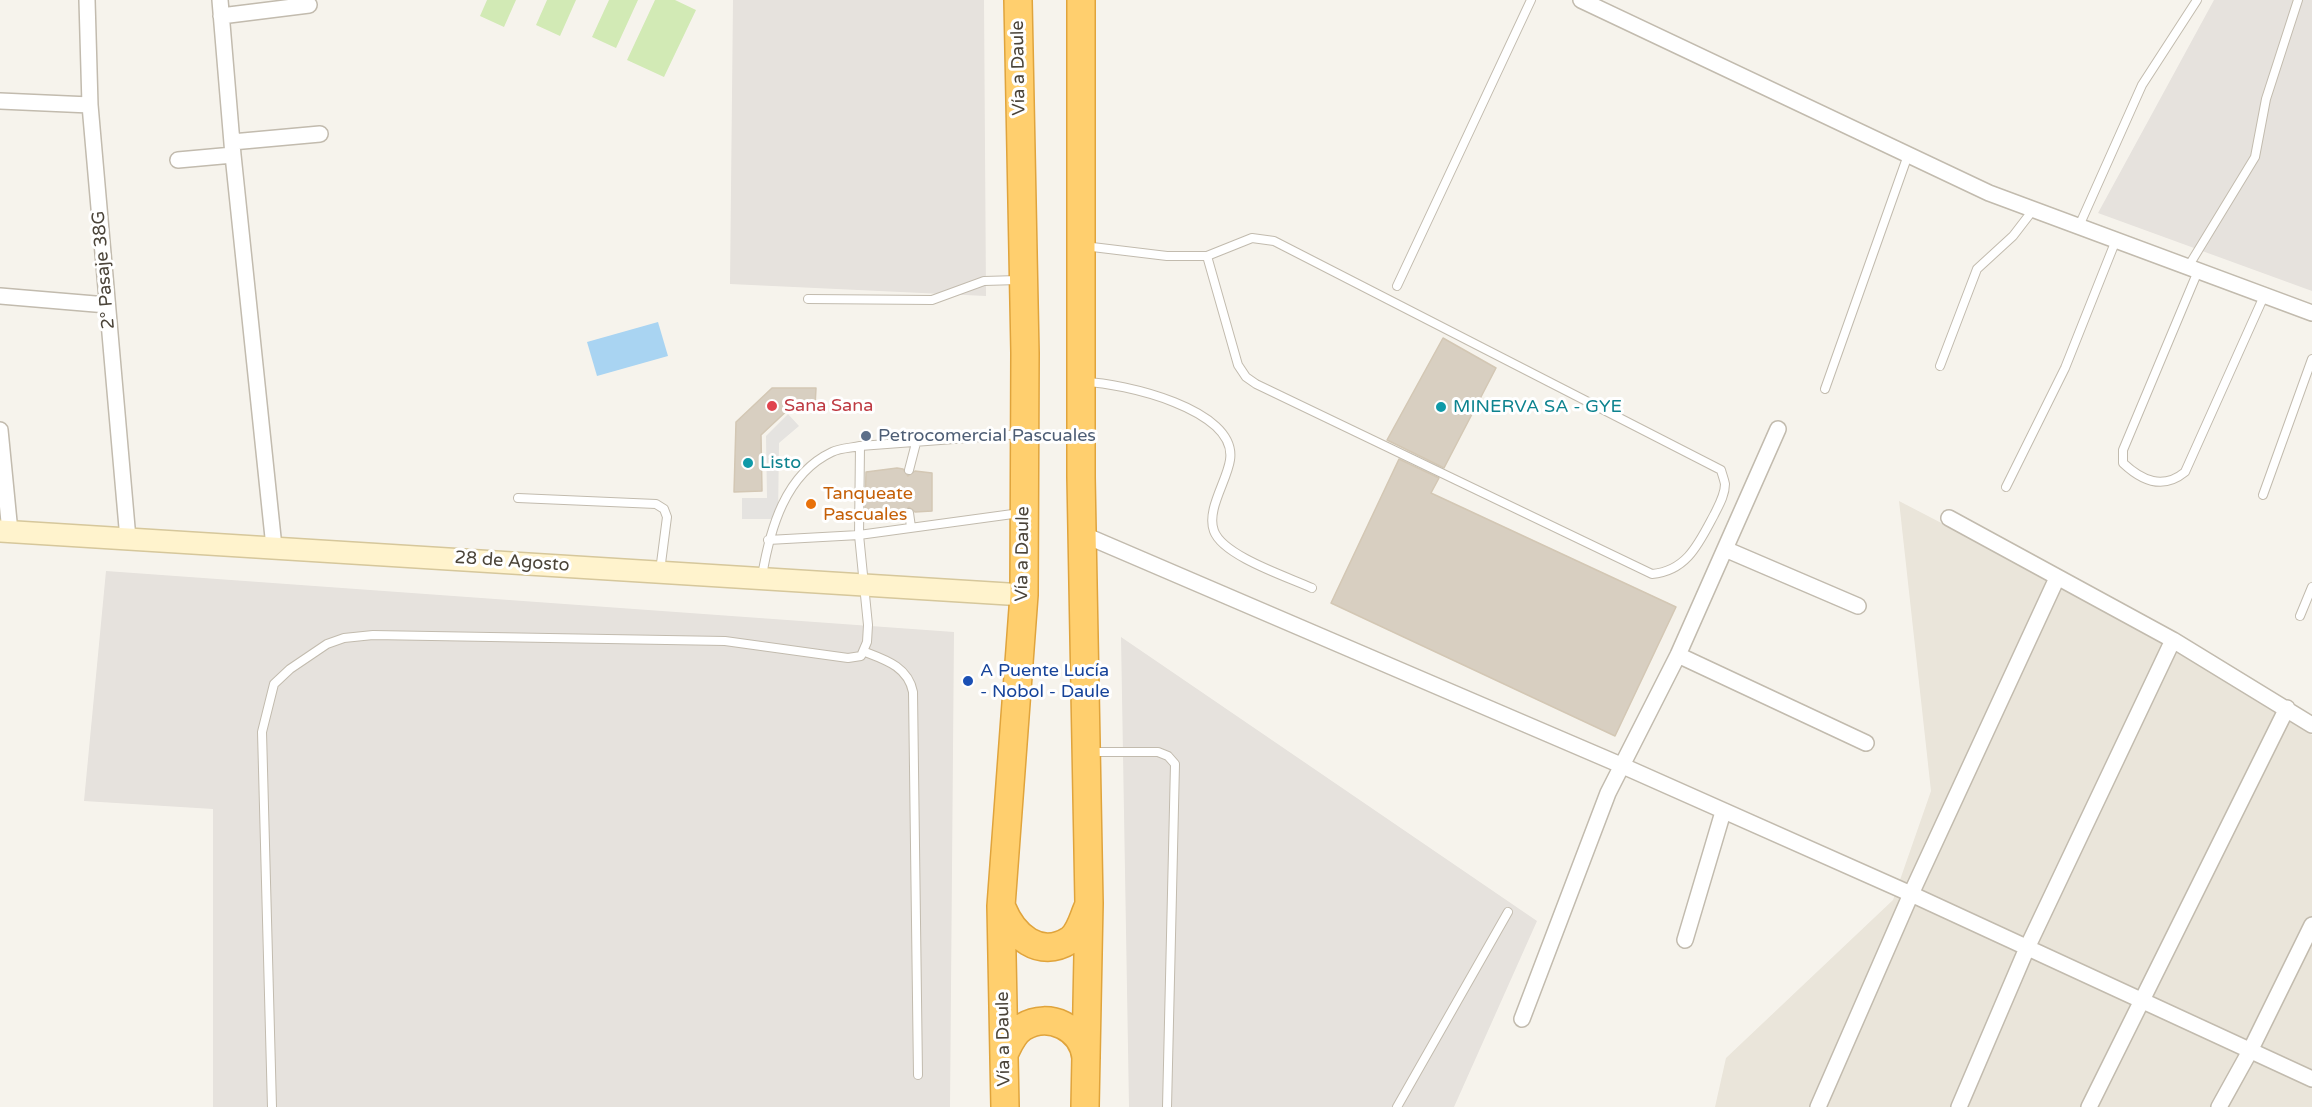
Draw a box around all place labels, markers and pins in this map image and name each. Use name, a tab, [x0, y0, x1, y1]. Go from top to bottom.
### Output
place label: Sana Sana	[784, 395, 873, 417]
place label: MINERVA SA - GYE	[1453, 396, 1622, 418]
marker: Sana Sana	[765, 399, 779, 413]
marker: MINERVA SA - GYE	[1434, 400, 1448, 414]
place label: Petrocomercial Pascuales	[878, 425, 1096, 447]
marker: Petrocomercial Pascuales	[859, 429, 873, 443]
place label: Listo	[760, 452, 801, 474]
marker: Listo	[741, 456, 755, 470]
place label: Tanqueate Pascuales	[823, 483, 913, 526]
marker: Tanqueate Pascuales	[804, 497, 818, 511]
place label: A Puente Lucía - Nobol - Daule	[980, 660, 1110, 702]
marker: A Puente Lucía - Nobol - Daule	[961, 674, 975, 688]

